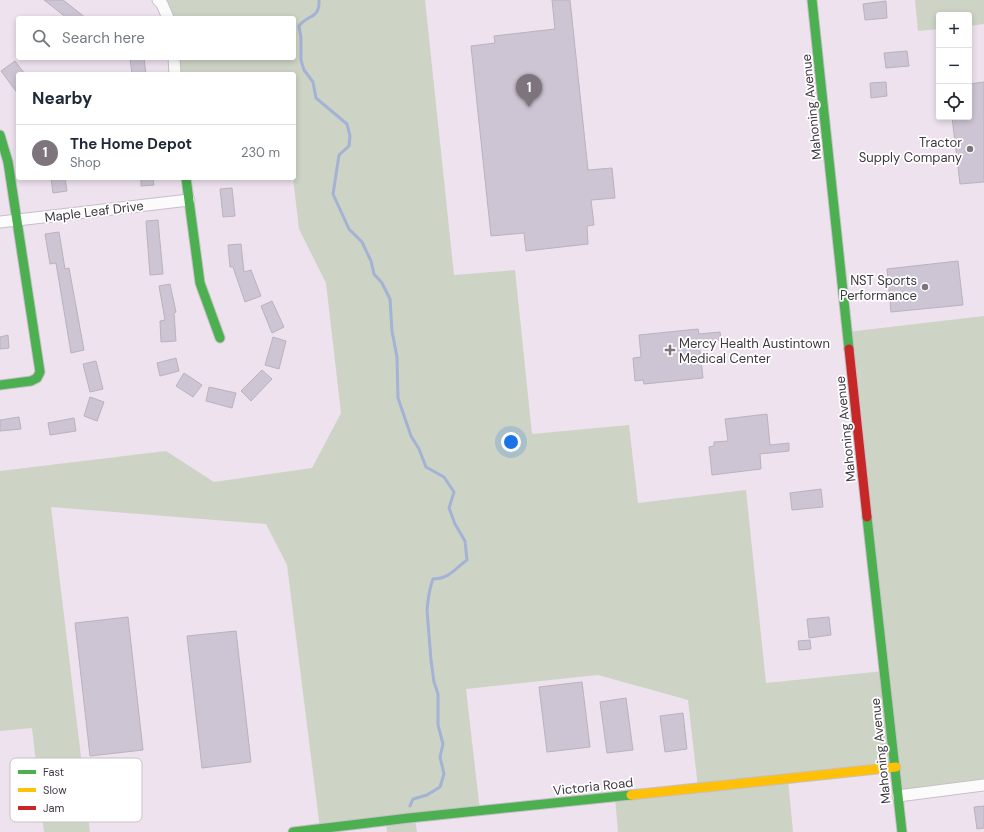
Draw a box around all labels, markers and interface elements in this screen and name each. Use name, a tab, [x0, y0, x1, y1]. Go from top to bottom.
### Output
map controls	[936, 12, 972, 120]
button: +	[936, 12, 972, 48]
search box	[16, 16, 296, 60]
icon: search	[30, 27, 52, 49]
text: Search here	[62, 28, 145, 48]
button: −	[936, 48, 972, 84]
street label: Mahoning Avenue	[797, 53, 825, 161]
pin: 1	[516, 74, 542, 107]
button: locate	[936, 84, 972, 120]
text: Nearby	[32, 87, 92, 109]
text: The Home Depot	[70, 134, 192, 154]
place label: Tractor Supply Company	[859, 134, 962, 166]
text: 1	[43, 144, 47, 161]
text: 230 m	[241, 144, 280, 161]
marker: Tractor Supply Company	[965, 144, 975, 154]
text: Shop	[70, 154, 101, 171]
street label: Maple Leaf Drive	[44, 197, 145, 226]
place label: NST Sports Performance	[840, 272, 917, 304]
marker: NST Sports Performance	[920, 282, 930, 292]
place label: Mercy Health Austintown Medical Center	[679, 335, 830, 367]
marker: Mercy Health Austintown Medical Center	[664, 344, 676, 356]
street label: Mahoning Avenue	[831, 375, 859, 483]
your location	[501, 432, 521, 452]
street label: Mahoning Avenue	[866, 697, 894, 805]
legend	[10, 758, 142, 822]
text: Fast	[43, 765, 64, 779]
street label: Victoria Road	[552, 774, 634, 799]
text: Slow	[43, 783, 67, 797]
text: Jam	[43, 801, 64, 815]

